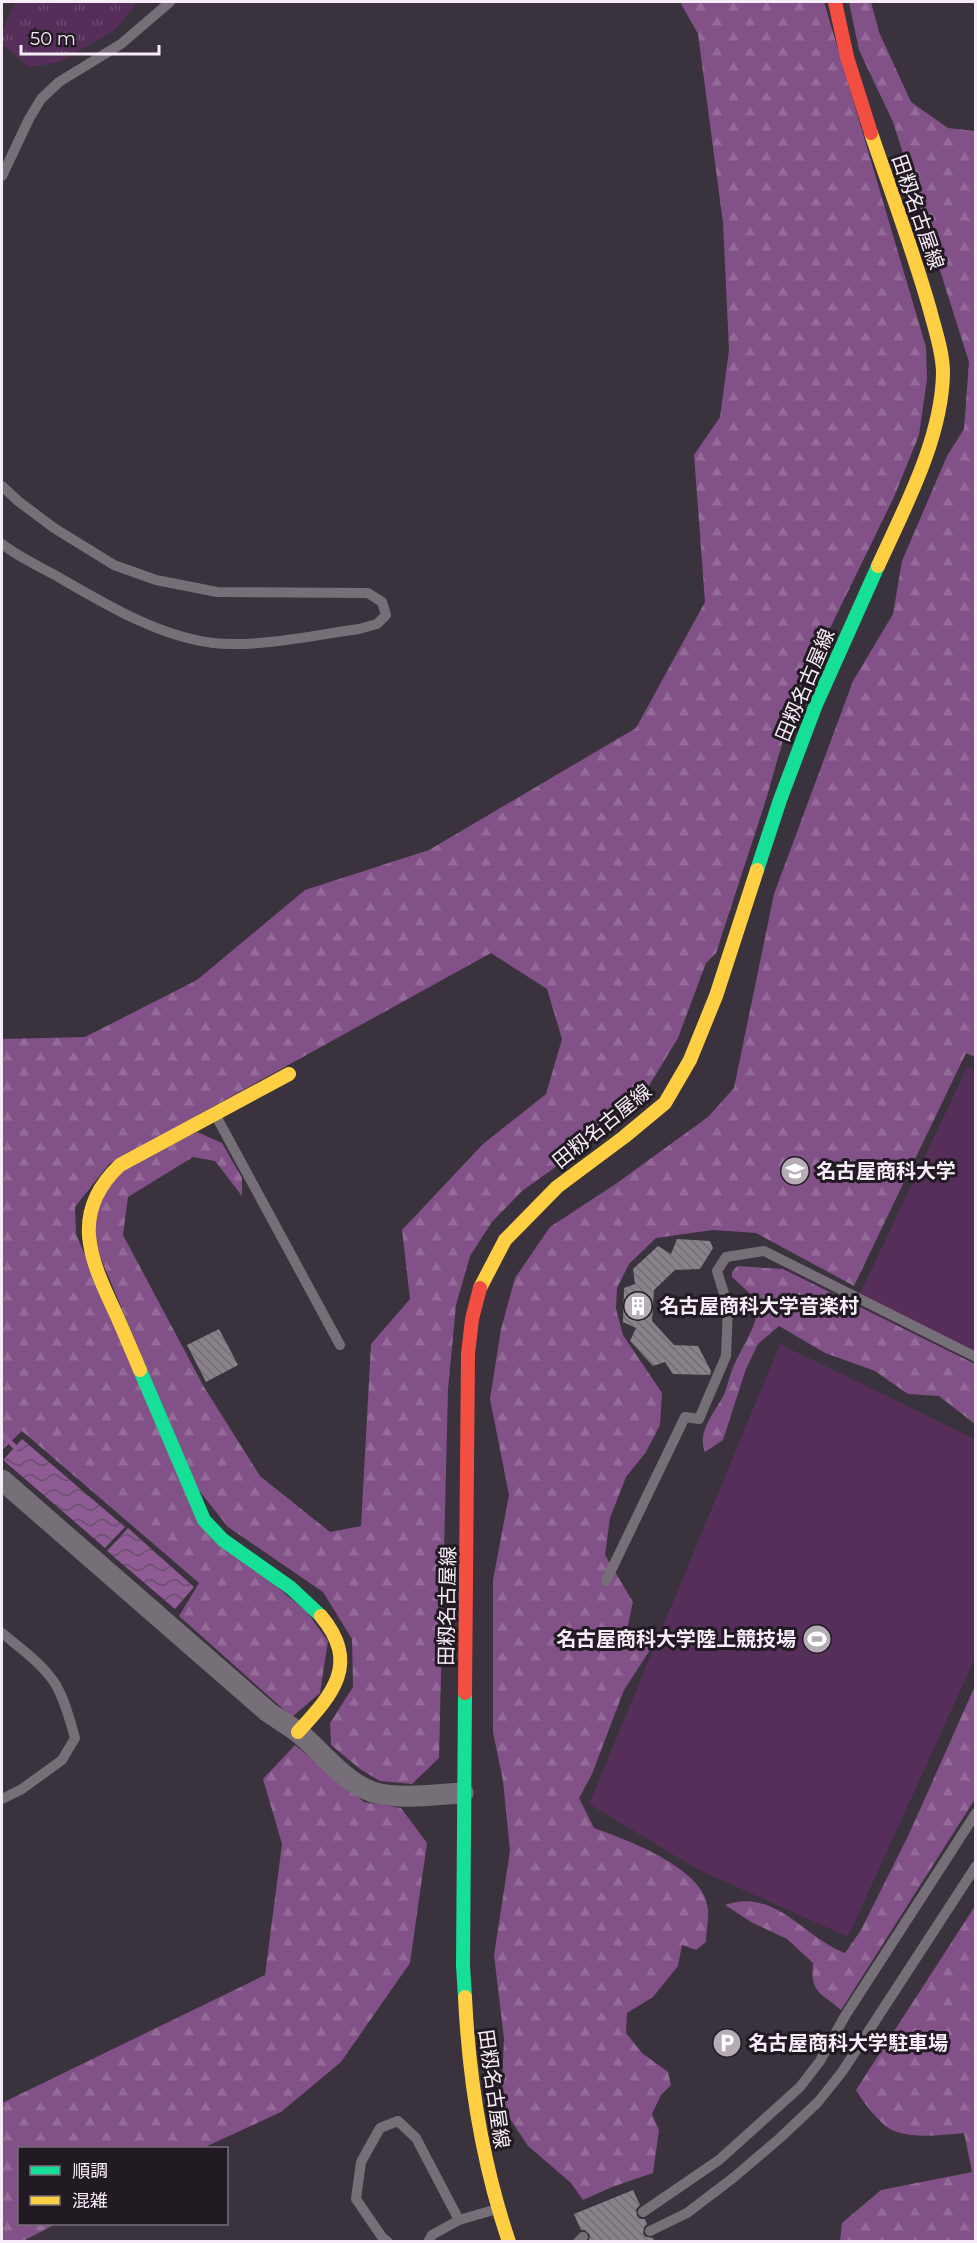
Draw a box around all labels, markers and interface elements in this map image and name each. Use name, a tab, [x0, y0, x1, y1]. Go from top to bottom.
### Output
scale bar	[21, 18, 159, 56]
text: 50 m	[30, 28, 76, 50]
street label: 田籾名古屋線	[887, 151, 949, 273]
street label: 田籾名古屋線	[771, 625, 839, 745]
street label: 田籾名古屋線	[548, 1079, 656, 1173]
school or university icon: 名古屋商科大学	[779, 1155, 811, 1187]
place label: 名古屋商科大学	[816, 1159, 956, 1183]
building icon: 名古屋商科大学音楽村	[622, 1290, 654, 1322]
place label: 名古屋商科大学音楽村	[659, 1294, 859, 1318]
street label: 田籾名古屋線	[434, 1546, 460, 1666]
sports icon: 名古屋商科大学陸上競技場	[801, 1623, 833, 1655]
place label: 名古屋商科大学陸上競技場	[556, 1627, 796, 1651]
parking icon: 名古屋商科大学駐車場	[711, 2027, 743, 2059]
street label: 田籾名古屋線	[474, 2028, 514, 2150]
place label: 名古屋商科大学駐車場	[748, 2031, 948, 2055]
legend	[18, 2147, 228, 2225]
text: 順調	[72, 2160, 108, 2182]
text: 混雑	[72, 2190, 108, 2212]

